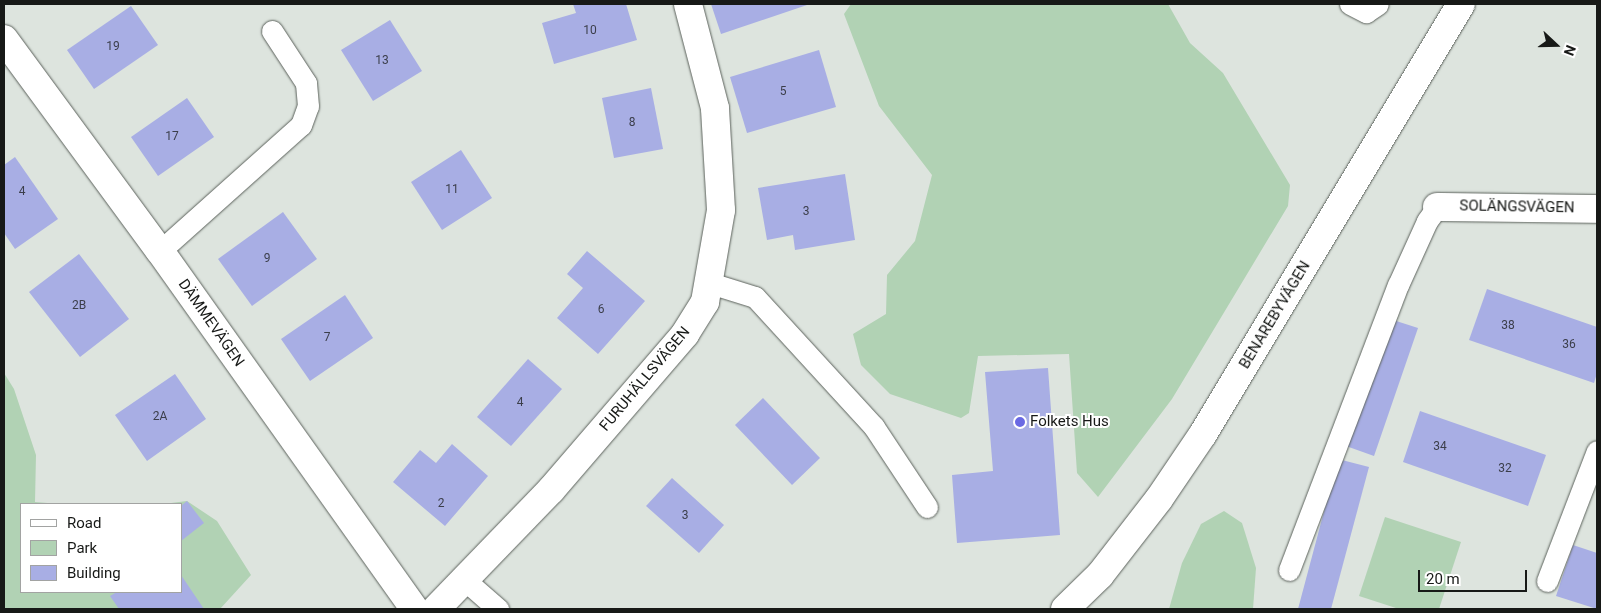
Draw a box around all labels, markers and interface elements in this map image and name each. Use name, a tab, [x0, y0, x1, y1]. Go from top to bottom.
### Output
north arrow	[1531, 20, 1581, 70]
house number: 10	[583, 24, 597, 38]
house number: 19	[106, 40, 120, 54]
text: N	[1561, 43, 1579, 58]
house number: 13	[375, 54, 389, 68]
house number: 5	[780, 85, 786, 99]
house number: 8	[629, 116, 635, 130]
house number: 17	[165, 130, 179, 144]
house number: 11	[445, 183, 459, 197]
house number: 4	[19, 185, 25, 199]
street label: SOLÄNGSVÄGEN	[1459, 197, 1575, 217]
house number: 3	[803, 205, 809, 219]
house number: 9	[264, 252, 270, 266]
street label: BENAREBYVÄGEN	[1236, 258, 1314, 372]
street label: DÄMMEVÄGEN	[174, 276, 248, 370]
house number: 2B	[72, 299, 86, 313]
house number: 6	[598, 303, 604, 317]
house number: 38	[1501, 319, 1515, 333]
street label: FURUHÄLLSVÄGEN	[596, 323, 694, 435]
house number: 7	[324, 331, 330, 345]
house number: 36	[1562, 338, 1576, 352]
house number: 4	[517, 396, 523, 410]
house number: 2A	[153, 410, 167, 424]
place label: Folkets Hus	[1030, 413, 1109, 431]
marker: Folkets Hus	[1014, 416, 1026, 428]
house number: 34	[1433, 440, 1447, 454]
house number: 32	[1498, 462, 1512, 476]
house number: 2	[438, 497, 444, 511]
legend	[20, 503, 182, 593]
house number: 3	[682, 509, 688, 523]
text: Road	[67, 514, 101, 532]
text: Park	[67, 539, 97, 557]
scale bar	[1421, 560, 1530, 592]
text: Building	[67, 564, 121, 582]
text: 20 m	[1426, 570, 1460, 588]

